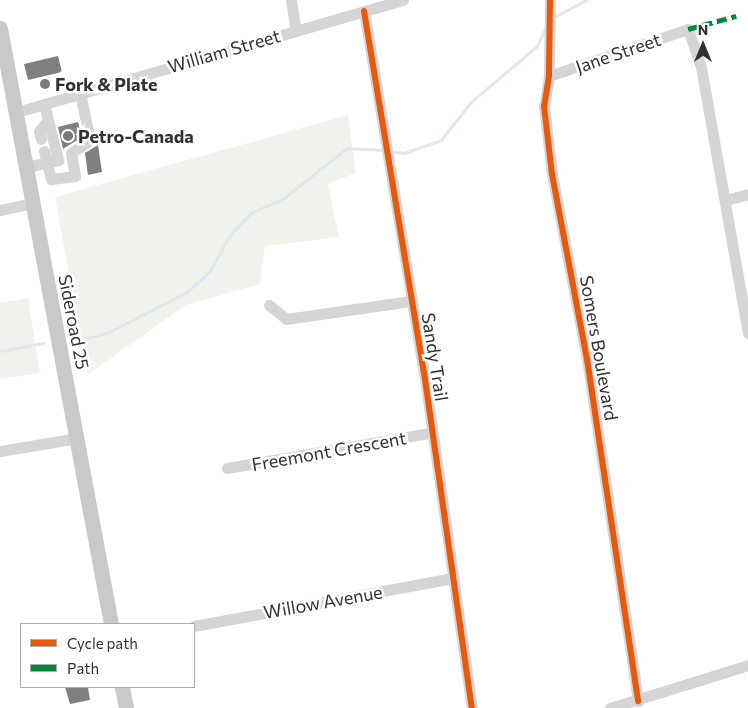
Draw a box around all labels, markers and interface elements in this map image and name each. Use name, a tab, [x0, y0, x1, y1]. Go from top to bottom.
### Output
north arrow	[678, 20, 728, 70]
text: N	[698, 21, 708, 38]
street label: William Street	[165, 25, 283, 77]
street label: Jane Street	[573, 28, 663, 78]
place label: Fork & Plate	[55, 73, 157, 95]
marker: Fork & Plate	[39, 78, 51, 90]
place label: Petro-Canada	[78, 125, 194, 147]
marker: Petro-Canada	[62, 130, 74, 142]
street label: Sideroad 25	[54, 273, 94, 371]
street label: Somers Boulevard	[576, 274, 622, 422]
street label: Sandy Trail	[417, 311, 453, 403]
street label: Freemont Crescent	[250, 427, 408, 475]
street label: Willow Avenue	[262, 581, 384, 623]
legend	[20, 623, 195, 688]
text: Cycle path	[67, 634, 138, 652]
text: Path	[67, 659, 99, 677]

